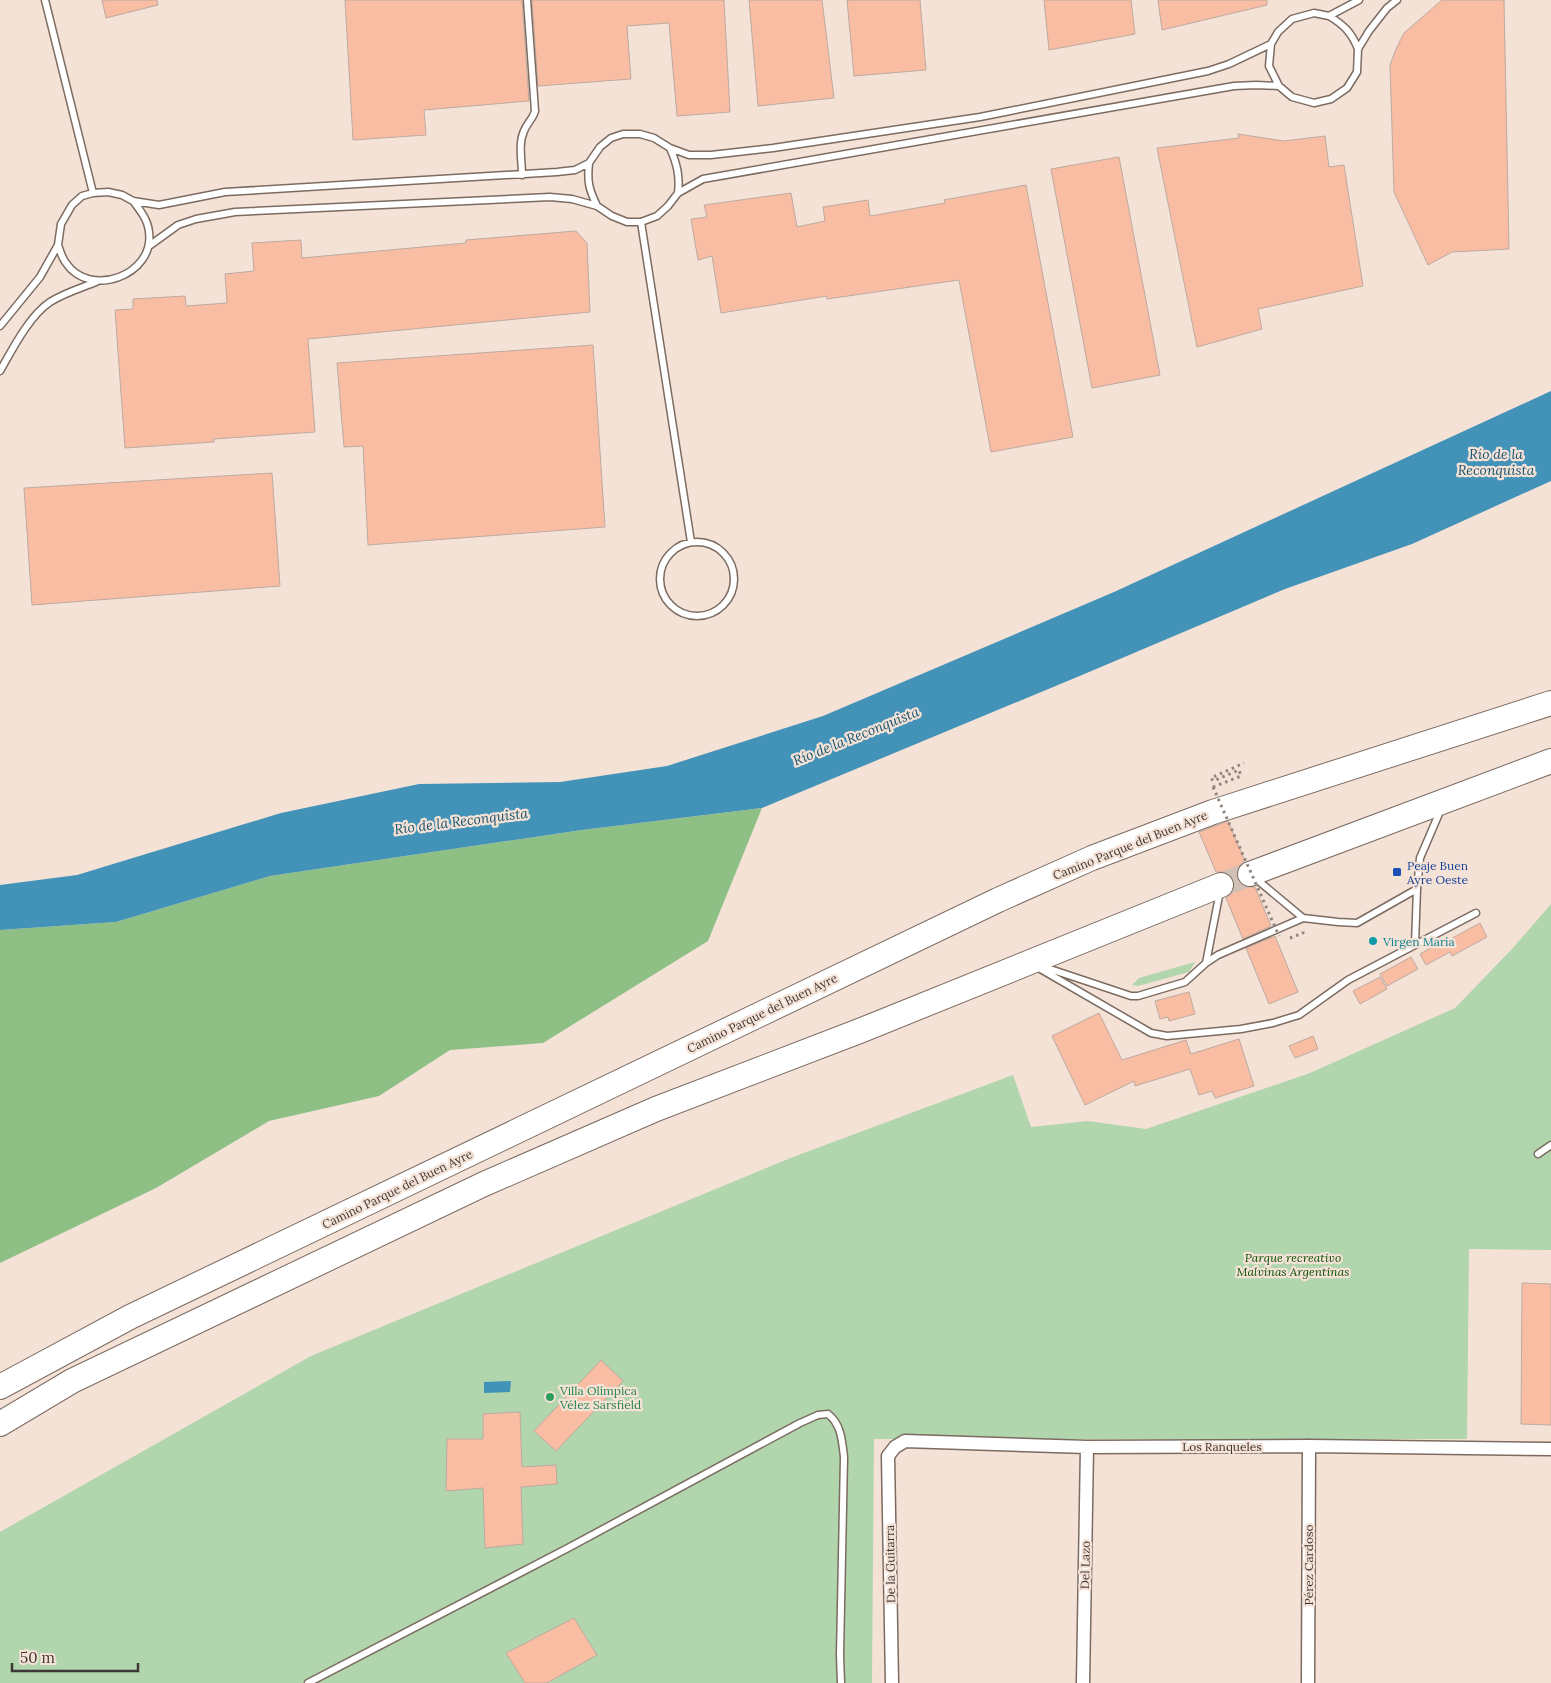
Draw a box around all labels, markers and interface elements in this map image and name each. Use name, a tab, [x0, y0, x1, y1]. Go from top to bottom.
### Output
water label: Río de la Reconquista	[1458, 445, 1535, 479]
water label: Río de la Reconquista	[790, 702, 922, 770]
water label: Río de la Reconquista	[393, 804, 529, 838]
street label: Camino Parque del Buen Ayre	[1051, 807, 1210, 883]
place label: Peaje Buen Ayre Oeste	[1406, 858, 1469, 887]
marker: Peaje Buen Ayre Oeste	[1391, 866, 1403, 878]
place label: Virgen María	[1382, 934, 1455, 949]
marker: Virgen María	[1367, 935, 1379, 947]
street label: Camino Parque del Buen Ayre	[684, 970, 840, 1056]
street label: Camino Parque del Buen Ayre	[319, 1146, 475, 1232]
park label: Parque recreativo Malvinas Argentinas	[1237, 1250, 1349, 1279]
place label: Villa Olímpica Vélez Sarsfield	[559, 1383, 641, 1412]
marker: Villa Olímpica Vélez Sarsfield	[544, 1391, 556, 1403]
street label: Los Ranqueles	[1182, 1439, 1262, 1454]
street label: Pérez Cardoso	[1301, 1524, 1316, 1606]
street label: De la Guitarra	[882, 1525, 898, 1603]
street label: Del Lazo	[1077, 1541, 1093, 1589]
scale bar	[12, 1640, 139, 1672]
text: 50 m	[20, 1648, 55, 1667]

